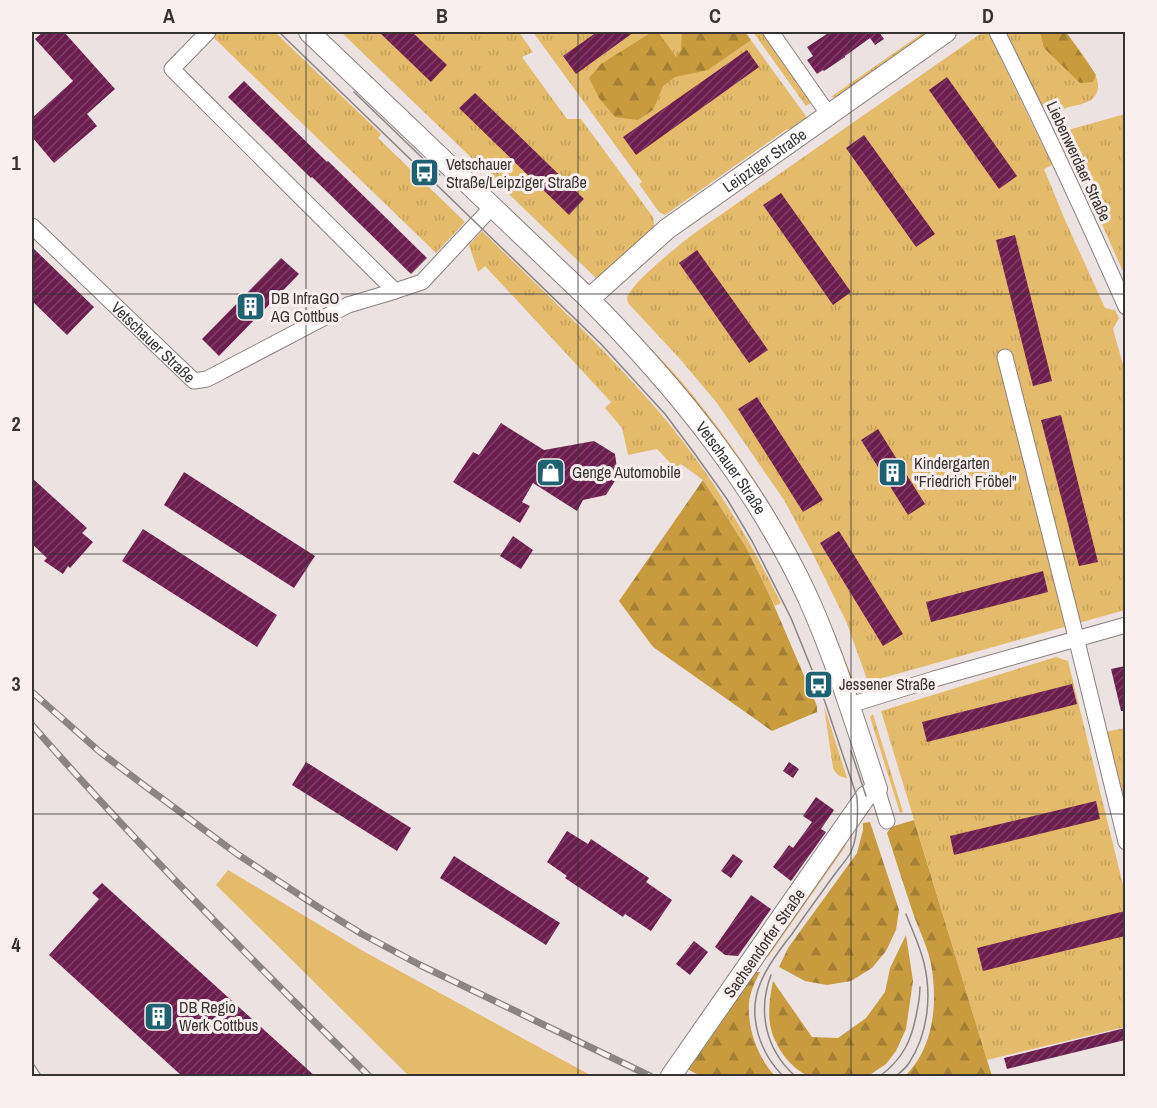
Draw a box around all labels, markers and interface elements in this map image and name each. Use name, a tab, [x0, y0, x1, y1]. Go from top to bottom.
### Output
text: A	[163, 2, 175, 29]
text: B	[436, 2, 448, 29]
text: C	[709, 2, 721, 29]
text: D	[982, 2, 994, 29]
street label: Liebenwerdaer Straße	[1041, 97, 1117, 225]
street label: Leipziger Straße	[718, 123, 811, 197]
text: 1	[11, 149, 21, 176]
place label: Vetschauer Straße/Leipziger Straße	[446, 153, 587, 193]
bus stop icon: Vetschauer Straße/Leipziger Straße	[409, 157, 441, 189]
place label: DB InfraGO AG Cottbus	[270, 287, 340, 327]
building icon: DB InfraGO AG Cottbus	[234, 291, 266, 323]
street label: Vetschauer Straße	[106, 297, 200, 388]
text: 2	[11, 410, 21, 437]
street label: Vetschauer Straße	[691, 417, 771, 518]
place label: Kindergarten "Friedrich Fröbel"	[914, 452, 1017, 492]
shop icon: Genge Automobile	[535, 456, 567, 488]
building icon: Kindergarten "Friedrich Fröbel"	[877, 456, 909, 488]
place label: Genge Automobile	[572, 461, 681, 483]
bus stop icon: Jessener Straße	[802, 668, 834, 700]
text: 3	[11, 670, 21, 697]
place label: Jessener Straße	[839, 673, 935, 695]
street label: Sachsendorfer Straße	[718, 884, 810, 1002]
text: 4	[11, 931, 21, 958]
place label: DB Regio Werk Cottbus	[179, 996, 258, 1036]
building icon: DB Regio Werk Cottbus	[142, 1000, 174, 1032]

